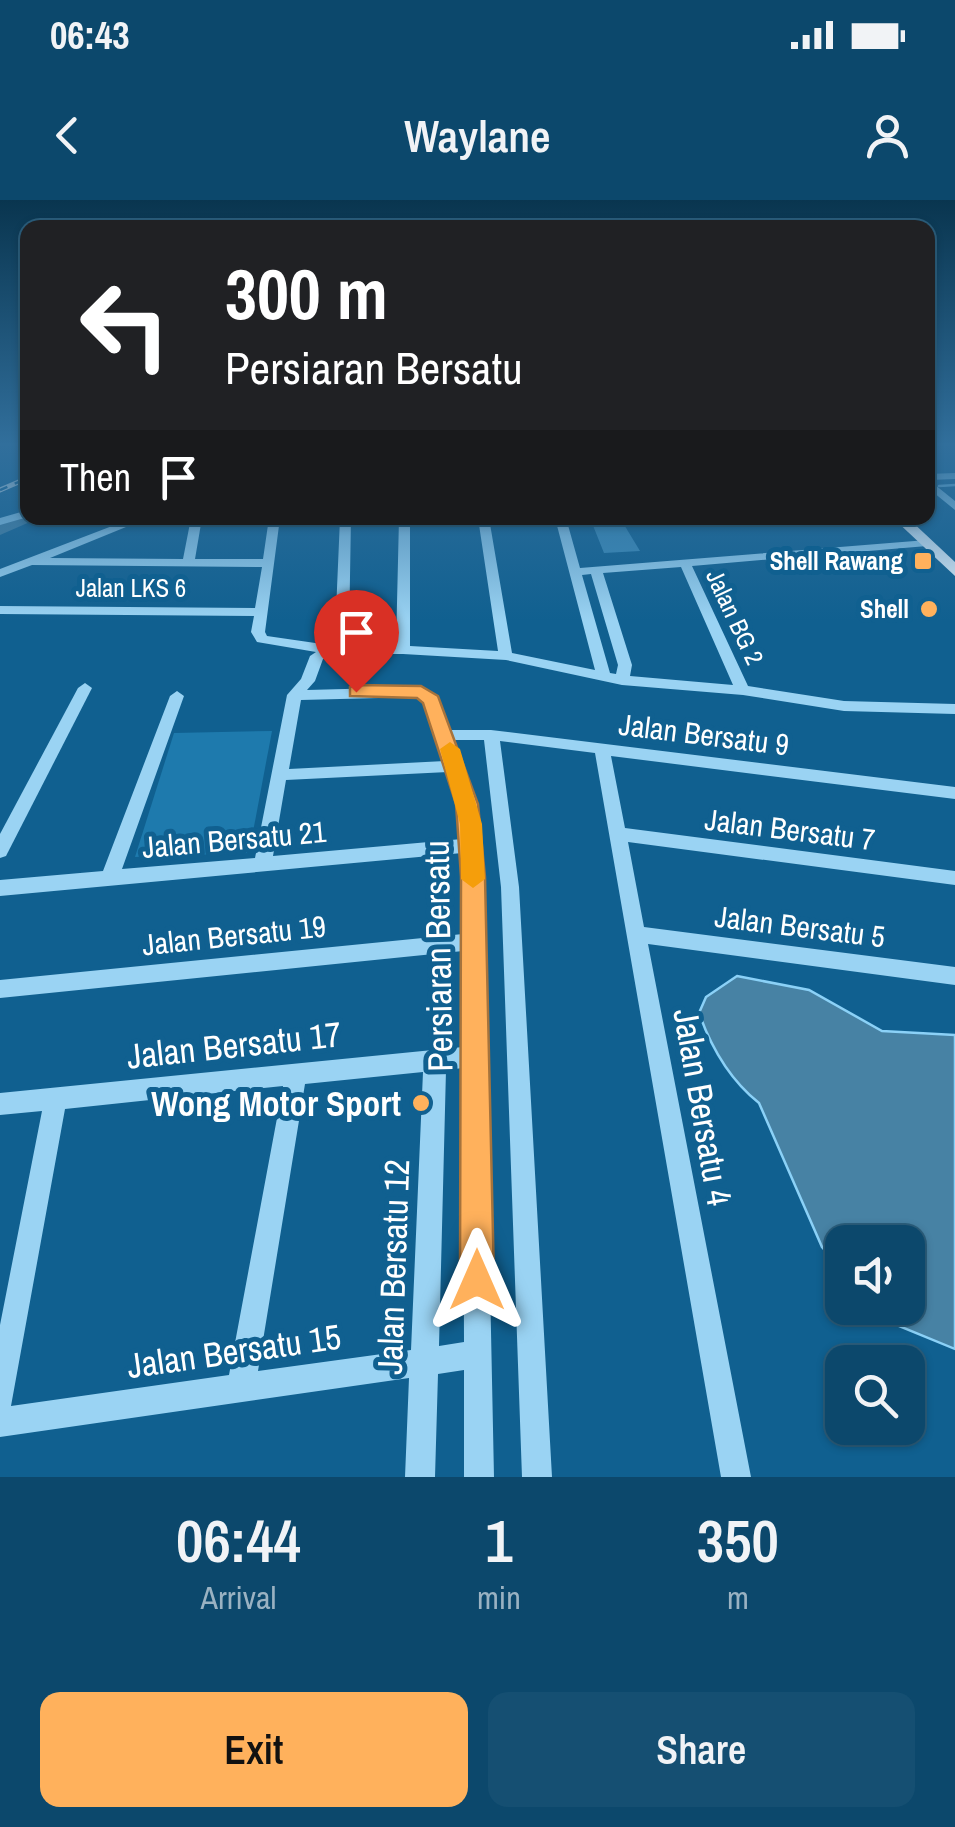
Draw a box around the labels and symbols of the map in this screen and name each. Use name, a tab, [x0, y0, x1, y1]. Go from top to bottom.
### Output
place label: Shell Rawang	[770, 544, 903, 578]
marker: Shell Rawang	[912, 550, 934, 572]
street label: Jalan BG 2	[698, 564, 772, 670]
street label: Jalan LKS 6	[76, 571, 186, 605]
pin	[314, 590, 399, 693]
place label: Shell	[860, 592, 909, 626]
marker: Shell	[918, 598, 940, 620]
street label: Jalan Bersatu 9	[617, 704, 791, 764]
street label: Jalan Bersatu 7	[703, 799, 877, 859]
street label: Jalan Bersatu 21	[140, 811, 328, 867]
street label: Persiaran Bersatu	[412, 840, 464, 1072]
street label: Jalan Bersatu 5	[713, 896, 887, 956]
street label: Jalan Bersatu 19	[140, 905, 328, 965]
street label: Jalan Bersatu 4	[663, 1005, 743, 1209]
street label: Jalan Bersatu 17	[124, 1010, 344, 1080]
place label: Wong Motor Sport	[151, 1080, 401, 1127]
marker: Wong Motor Sport	[410, 1092, 432, 1114]
street label: Jalan Bersatu 12	[366, 1159, 420, 1375]
position arrow	[425, 1228, 529, 1332]
street label: Jalan Bersatu 15	[124, 1313, 344, 1389]

